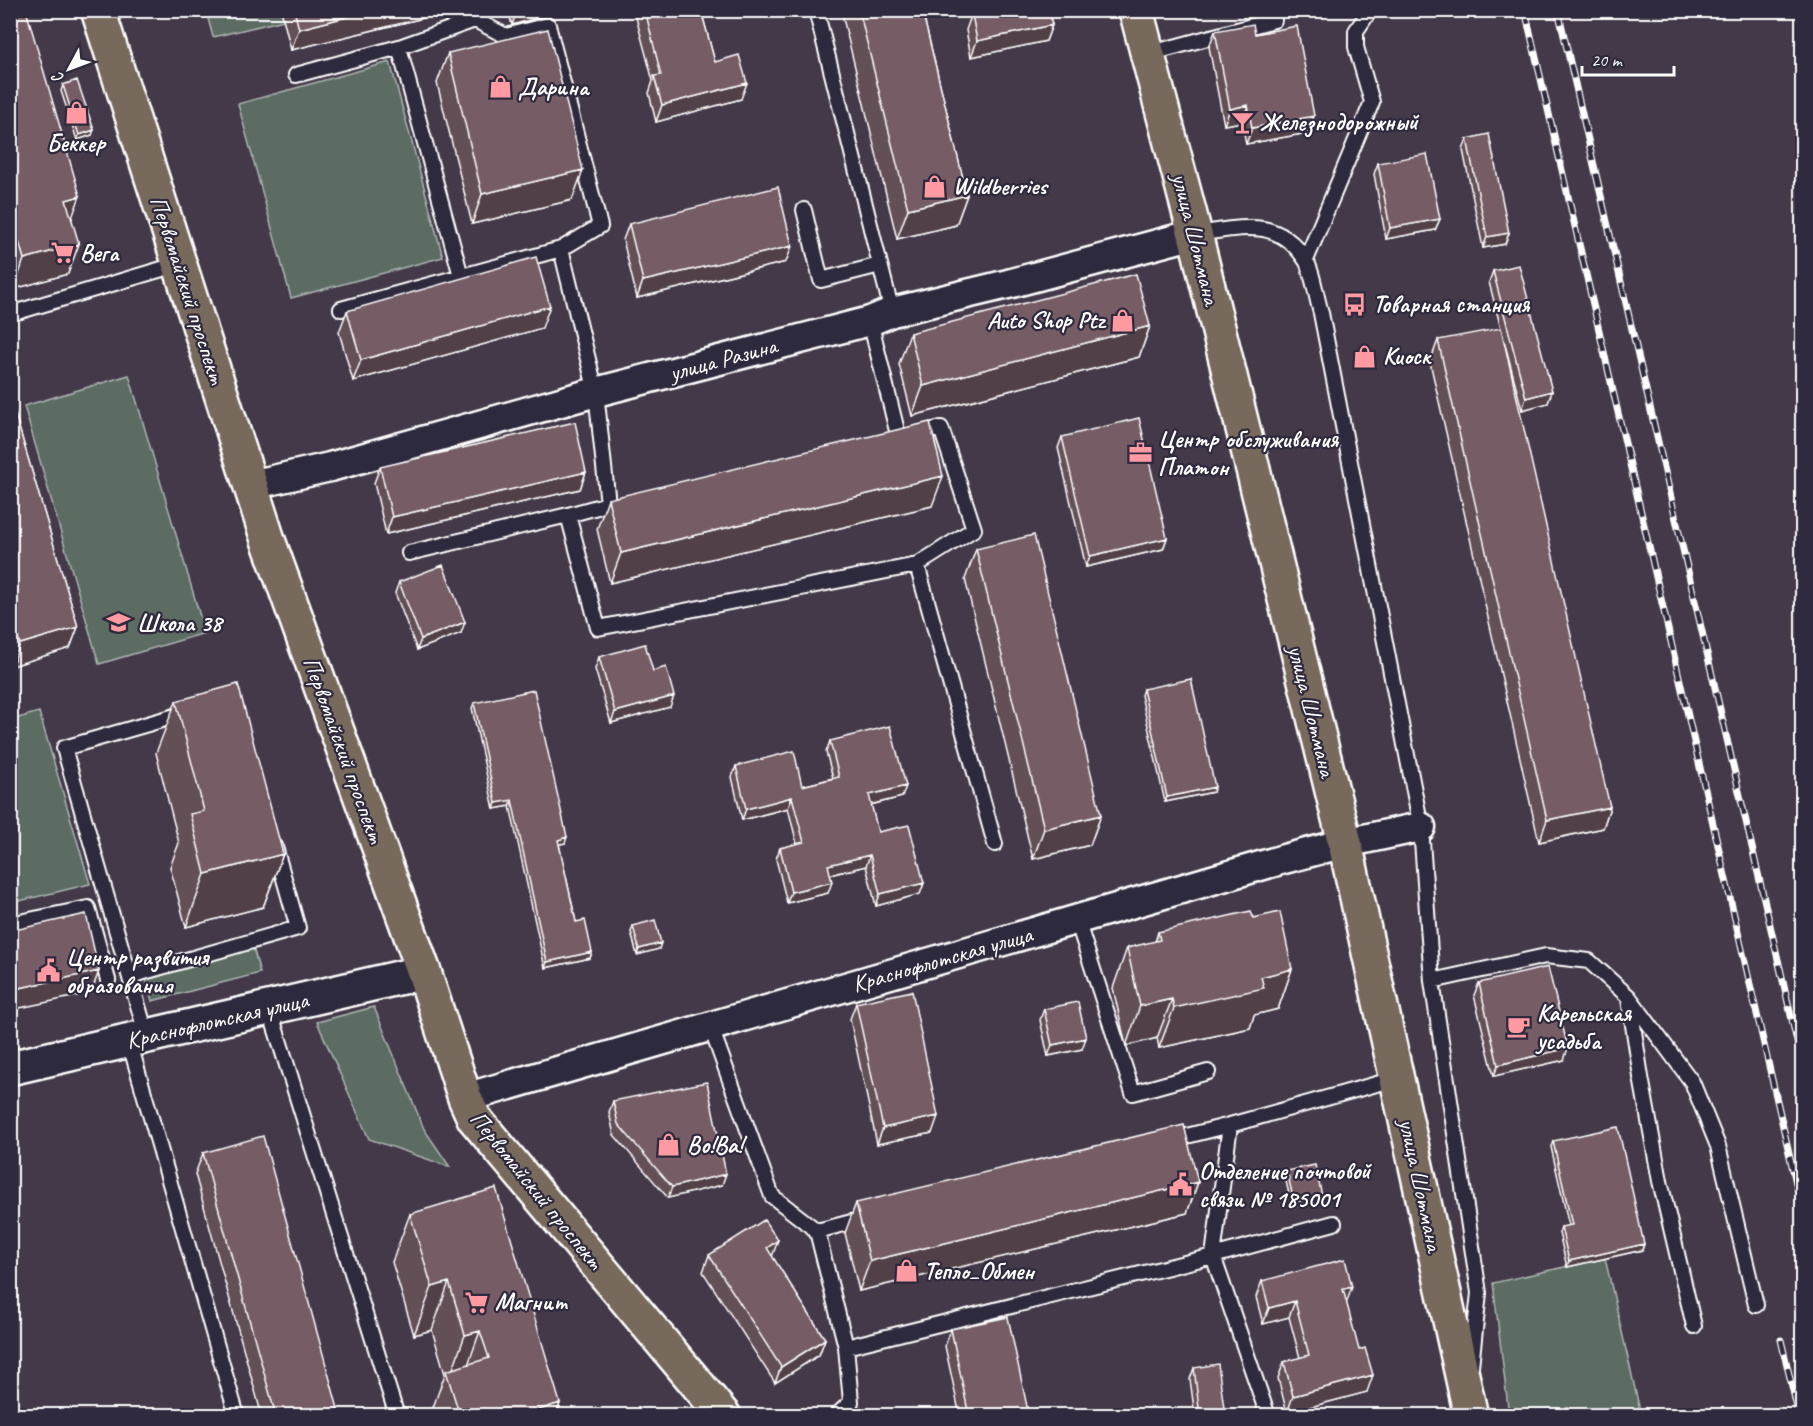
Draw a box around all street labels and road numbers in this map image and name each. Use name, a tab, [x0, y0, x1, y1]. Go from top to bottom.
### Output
street label: улица Шотмана	[1165, 168, 1227, 310]
street label: Первомайский проспект	[143, 192, 233, 389]
street label: улица Разина	[664, 330, 782, 388]
street label: улица Шотмана	[1281, 640, 1343, 782]
street label: Первомайский проспект	[296, 653, 392, 848]
street label: Краснофлотская улица	[849, 919, 1037, 999]
street label: Краснофлотская улица	[123, 984, 312, 1056]
street label: Первомайский проспект	[464, 1104, 611, 1276]
street label: улица Шотмана	[1392, 1114, 1450, 1256]

